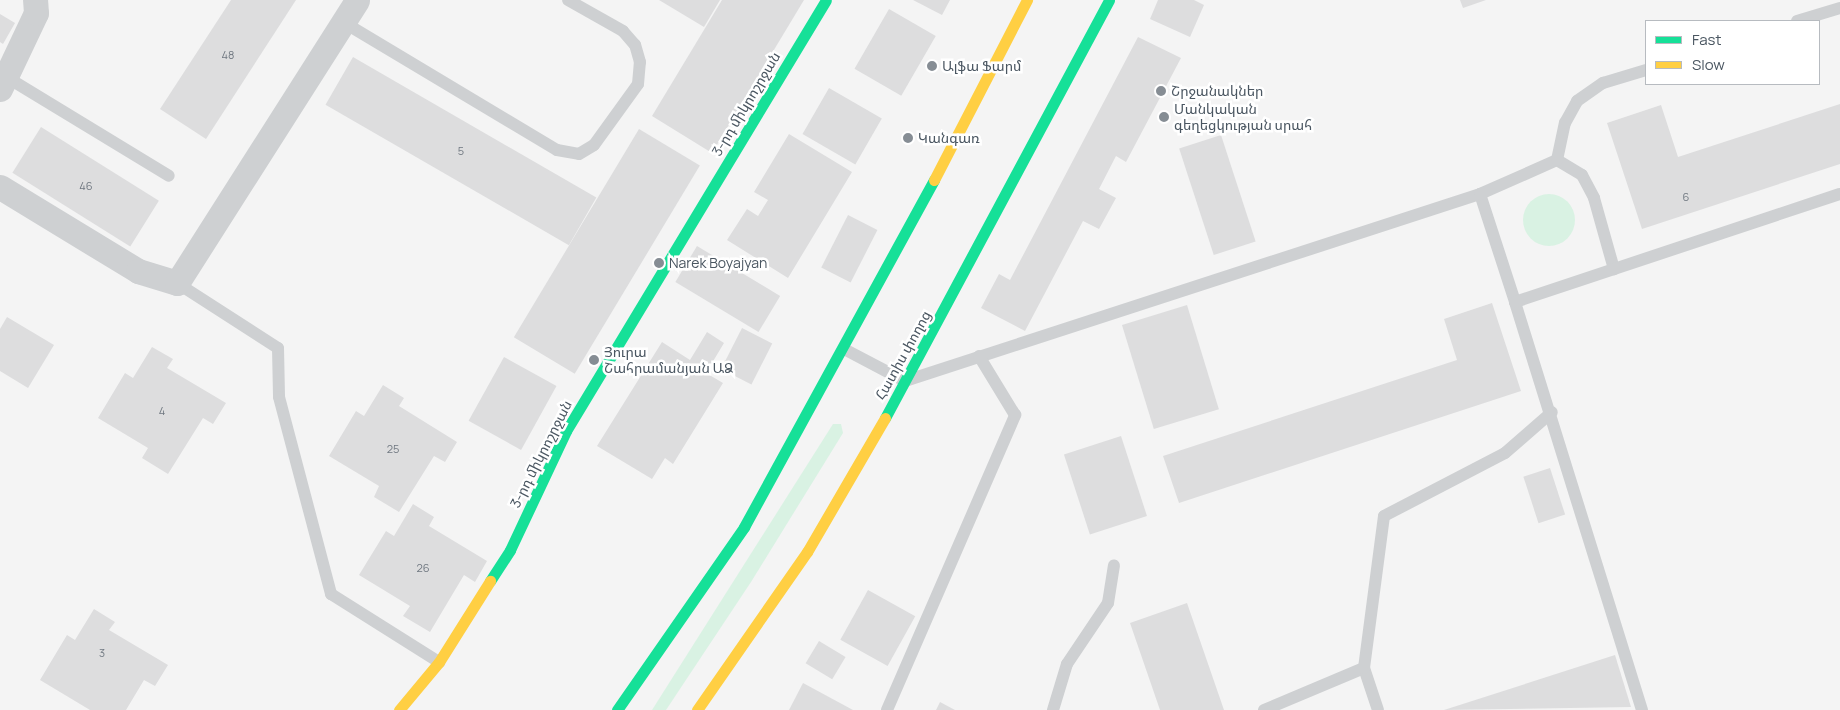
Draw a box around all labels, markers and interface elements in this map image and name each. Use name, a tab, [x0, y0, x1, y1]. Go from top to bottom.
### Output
legend	[1645, 20, 1820, 85]
text: Fast	[1692, 29, 1721, 50]
house number: 48	[222, 48, 234, 62]
street label: 3-րդ միկրոշրջան	[708, 49, 784, 159]
text: Slow	[1692, 54, 1725, 75]
place label: Ալֆա Ֆարմ	[942, 58, 1021, 74]
marker: Ալֆա Ֆարմ	[926, 60, 938, 72]
place label: Շրջանակներ	[1171, 83, 1263, 99]
marker: Շրջանակներ	[1155, 85, 1167, 97]
place label: Մանկական գեղեցկության սրահ	[1174, 101, 1312, 134]
marker: Մանկական գեղեցկության սրահ	[1158, 111, 1170, 123]
place label: Կանգառ	[918, 130, 980, 146]
marker: Կանգառ	[902, 132, 914, 144]
house number: 5	[458, 144, 464, 158]
house number: 46	[79, 179, 93, 193]
house number: 6	[1683, 190, 1689, 204]
place label: Narek Boyajyan	[669, 255, 767, 271]
marker: Narek Boyajyan	[653, 257, 665, 269]
street label: Հատիս փողոց	[872, 308, 934, 402]
place label: Յուրա Շահրամանյան ԱՁ	[604, 344, 733, 377]
marker: Յուրա Շահրամանյան ԱՁ	[588, 354, 600, 366]
street label: 3-րդ միկրոշրջան	[507, 397, 575, 511]
house number: 4	[159, 404, 165, 418]
house number: 25	[387, 442, 399, 456]
house number: 26	[416, 561, 430, 575]
house number: 3	[99, 646, 105, 660]

